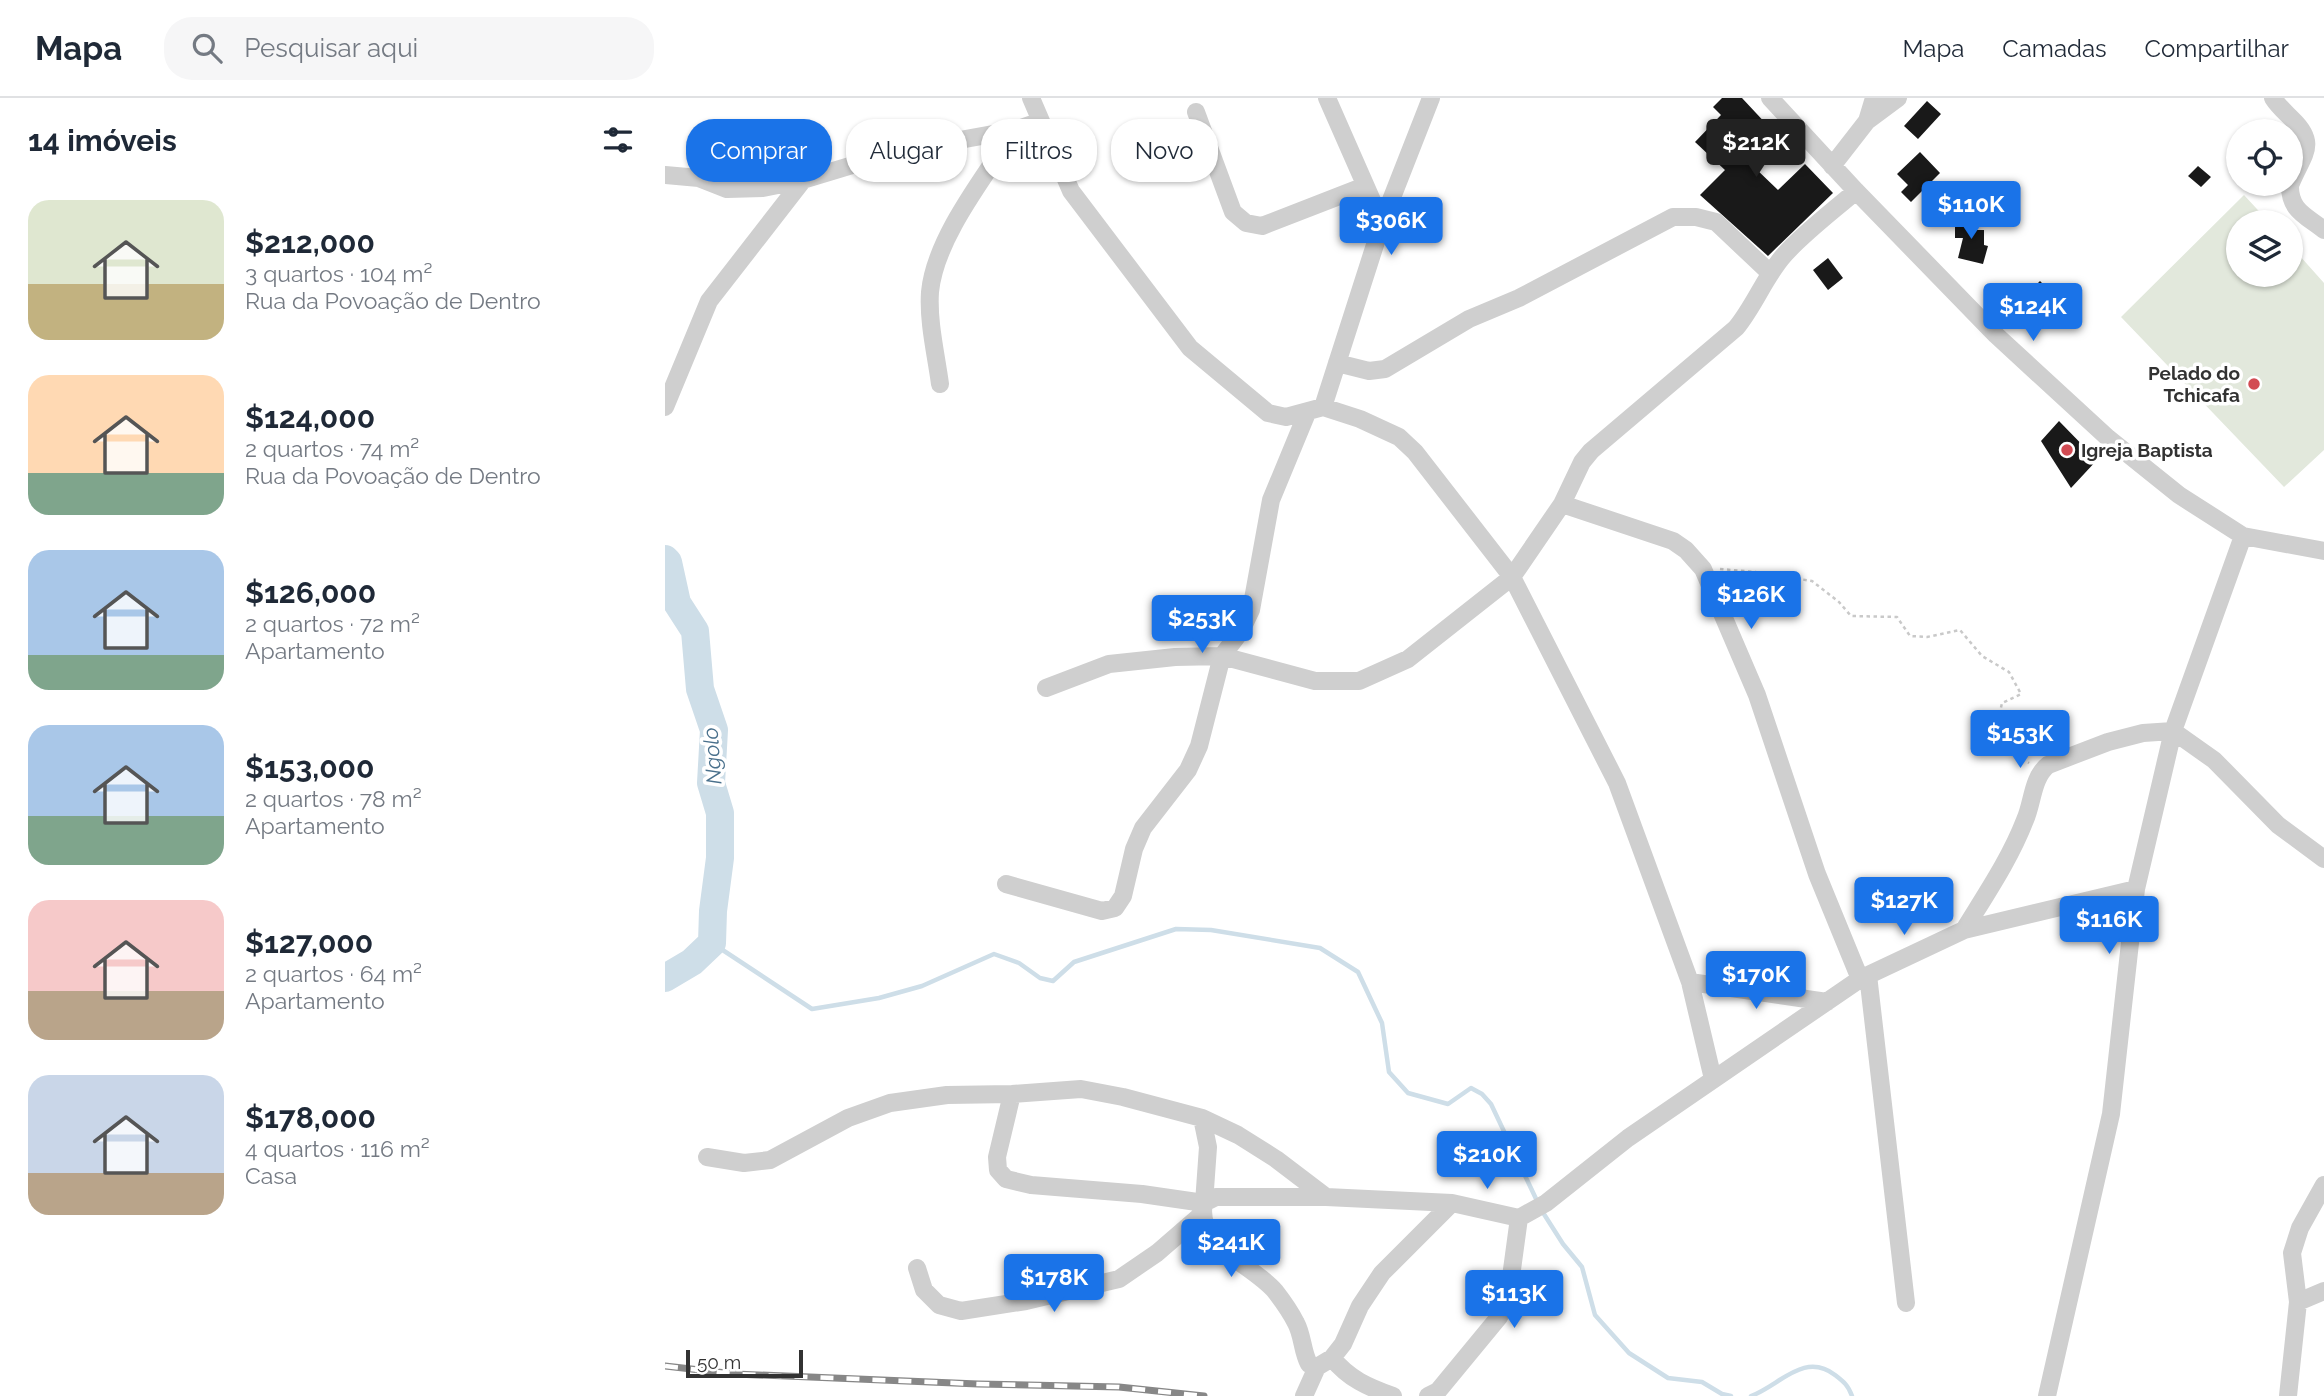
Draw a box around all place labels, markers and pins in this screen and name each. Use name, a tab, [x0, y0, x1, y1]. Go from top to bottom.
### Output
pin: $212K	[1707, 120, 1805, 179]
pin: $110K	[1922, 181, 2020, 241]
pin: $306K	[1342, 198, 1440, 257]
pin: $124K	[1984, 284, 2082, 343]
place label: Pelado do Tchicafa	[2148, 362, 2240, 406]
marker: Pelado do Tchicafa	[2246, 376, 2262, 392]
place label: Igreja Baptista	[2081, 439, 2213, 461]
marker: Igreja Baptista	[2059, 442, 2075, 458]
pin: $126K	[1702, 572, 1800, 631]
pin: $253K	[1153, 596, 1251, 655]
pin: $153K	[1971, 710, 2069, 770]
pin: $127K	[1855, 878, 1953, 937]
pin: $116K	[2060, 896, 2158, 956]
pin: $170K	[1707, 951, 1805, 1011]
pin: $210K	[1438, 1132, 1536, 1191]
pin: $241K	[1182, 1220, 1280, 1279]
pin: $178K	[1005, 1254, 1103, 1314]
pin: $113K	[1465, 1270, 1563, 1330]

